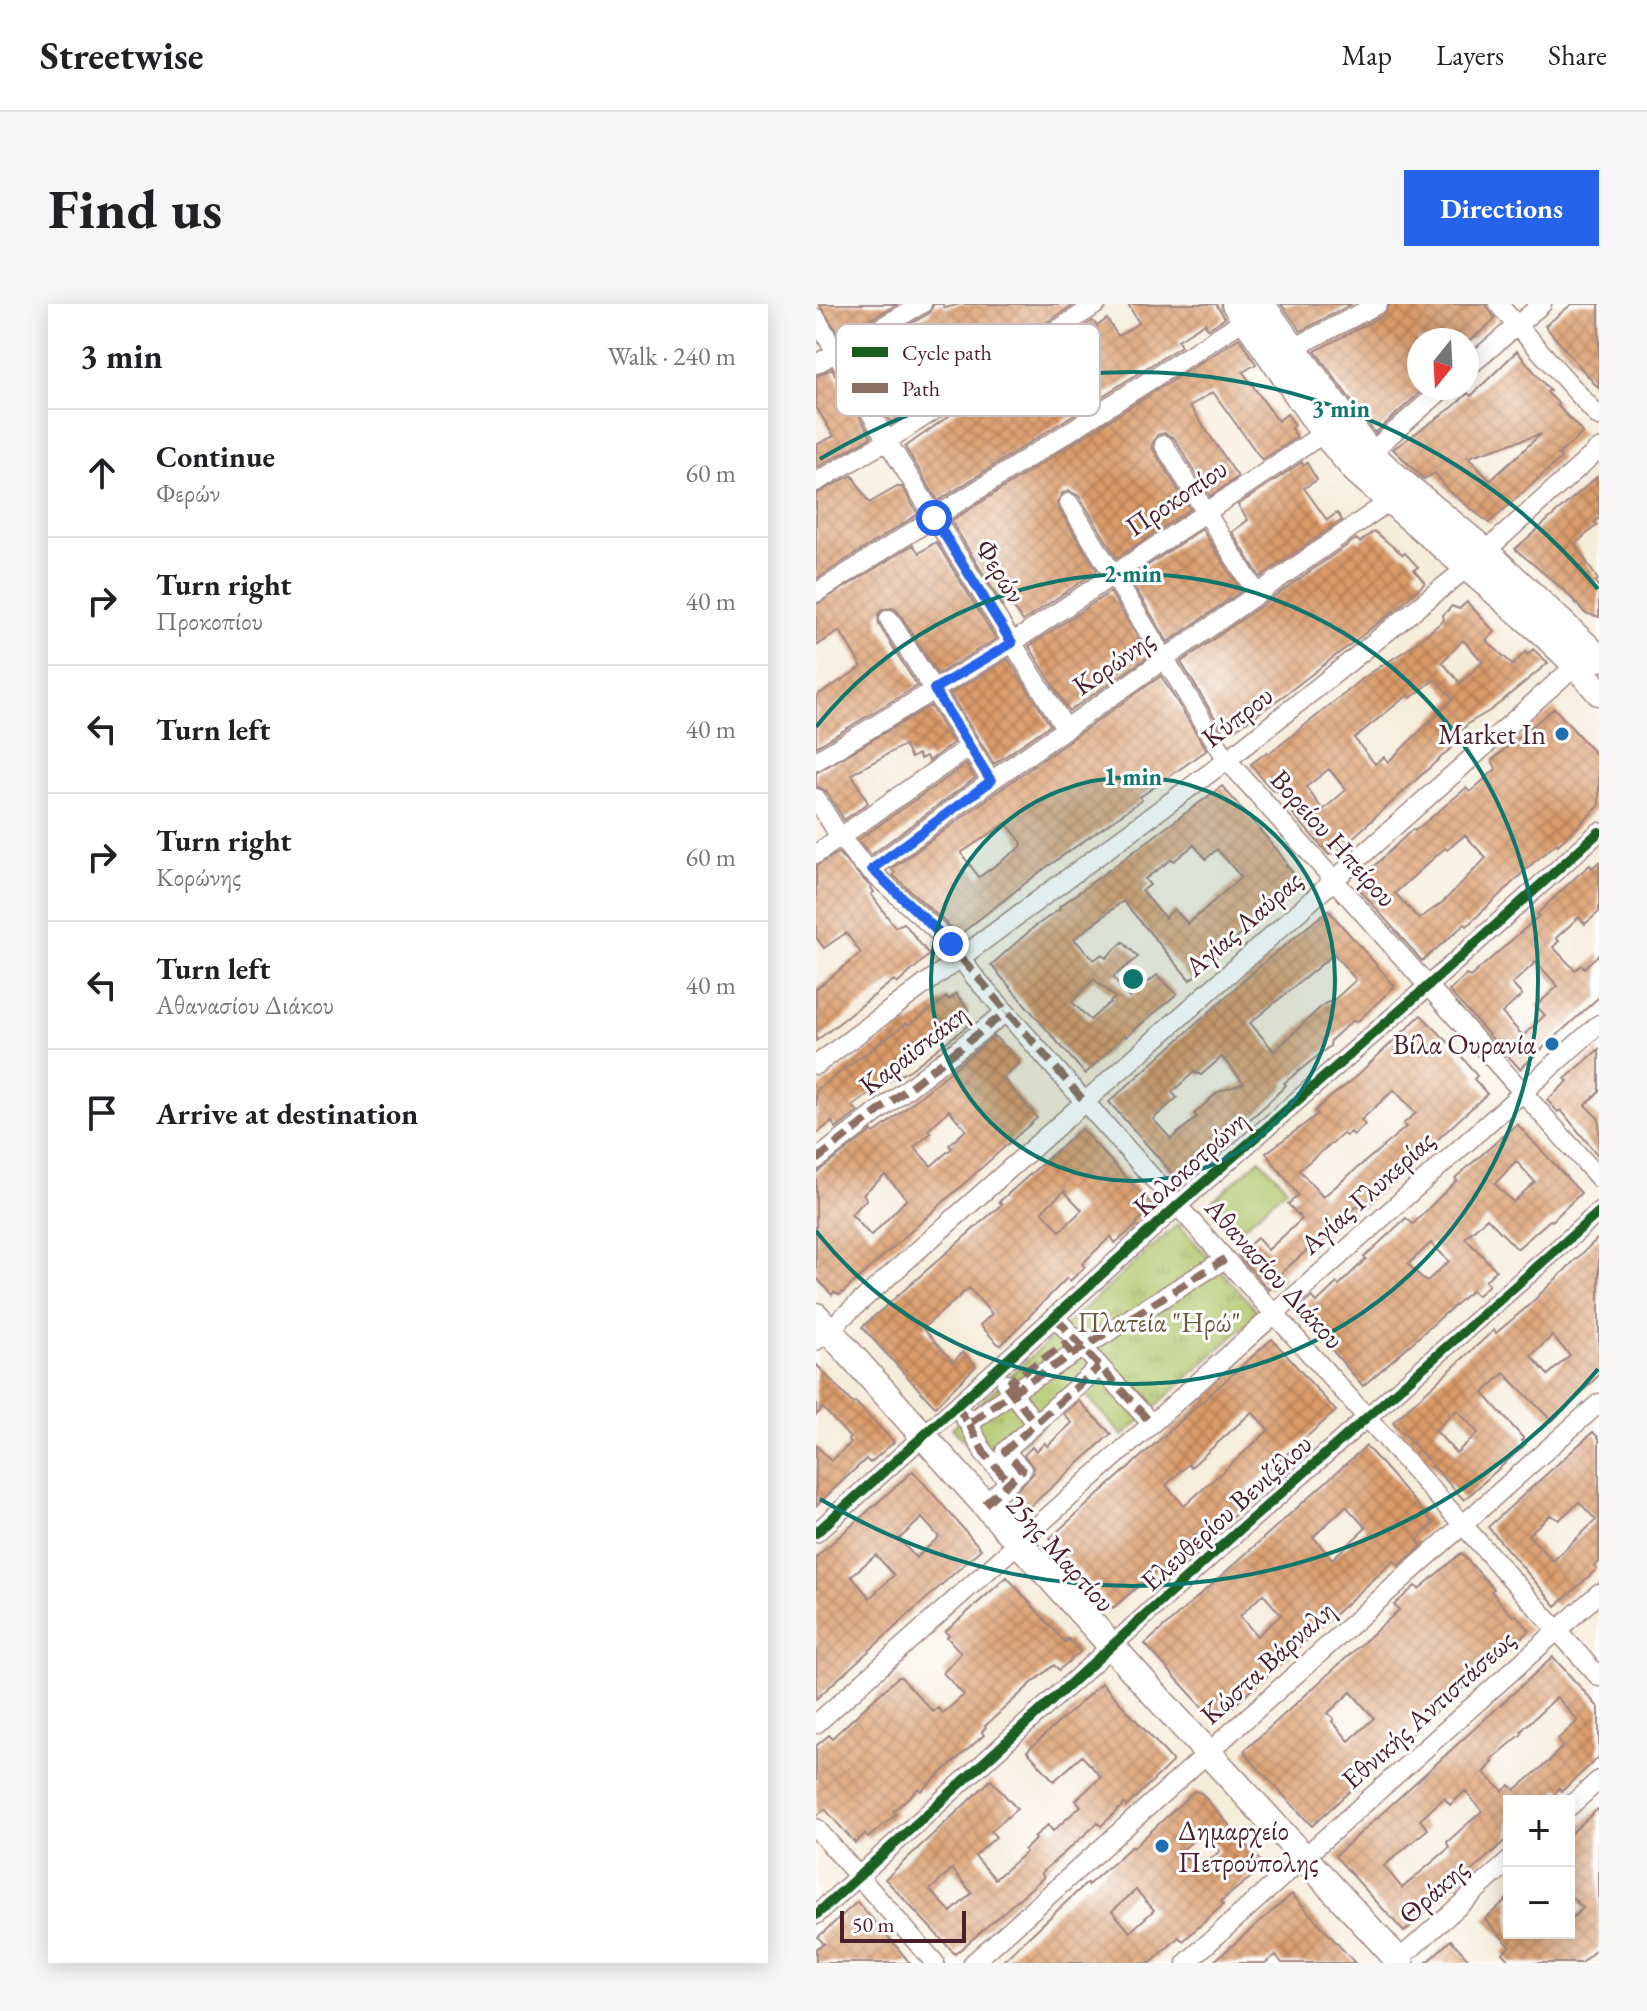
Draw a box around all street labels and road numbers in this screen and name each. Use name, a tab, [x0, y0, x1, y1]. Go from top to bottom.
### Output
street label: Προκοπίου	[1118, 450, 1234, 544]
street label: Φερών	[967, 532, 1035, 610]
street label: Κορώνης	[1065, 621, 1161, 703]
street label: Κύπρου	[1194, 677, 1280, 755]
street label: Βορείου Ηπείρου	[1263, 762, 1405, 914]
street label: Αγίας Λαύρας	[1176, 862, 1309, 985]
street label: Καραϊσκάκη	[851, 995, 975, 1103]
street label: Κολοκοτρώνη	[1125, 1102, 1255, 1224]
street label: Αγίας Γλυκερίας	[1291, 1122, 1442, 1263]
street label: Αθανασίου Διάκου	[1197, 1189, 1353, 1356]
street label: Ελευθερίου Βενιζέλου	[1133, 1426, 1319, 1598]
street label: 25ης Μαρτίου	[999, 1487, 1123, 1619]
street label: Κώστα Βάρναλη	[1192, 1592, 1342, 1732]
street label: Εθνικής Αντιστάσεως	[1334, 1621, 1522, 1797]
street label: Θράκης	[1391, 1850, 1475, 1932]

